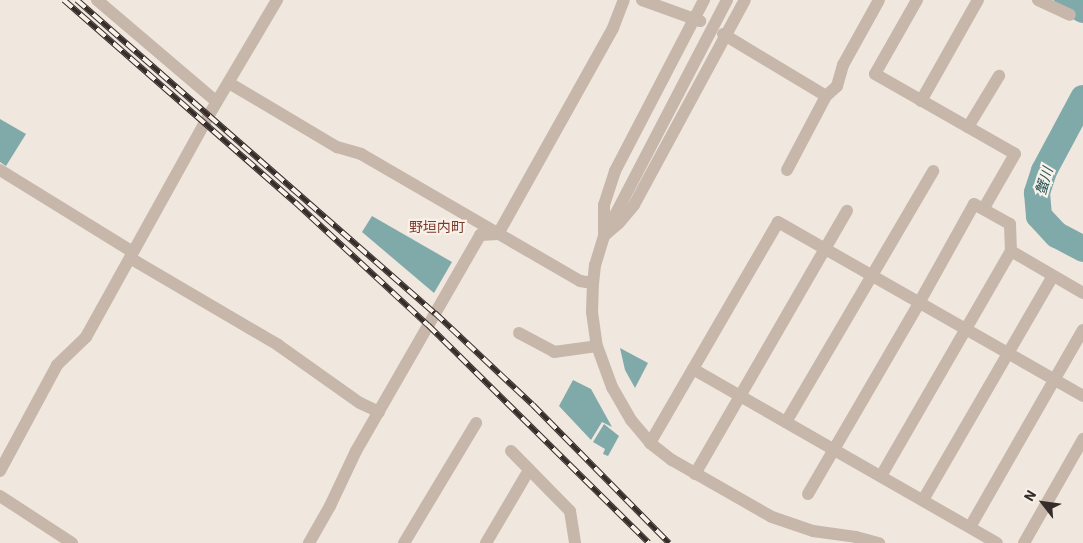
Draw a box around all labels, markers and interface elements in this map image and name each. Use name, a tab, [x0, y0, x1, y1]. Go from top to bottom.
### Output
water label: 蟹川	[1032, 165, 1056, 197]
district label: 野垣内町	[409, 219, 465, 235]
north arrow	[1018, 478, 1068, 528]
text: N	[1020, 487, 1040, 504]

